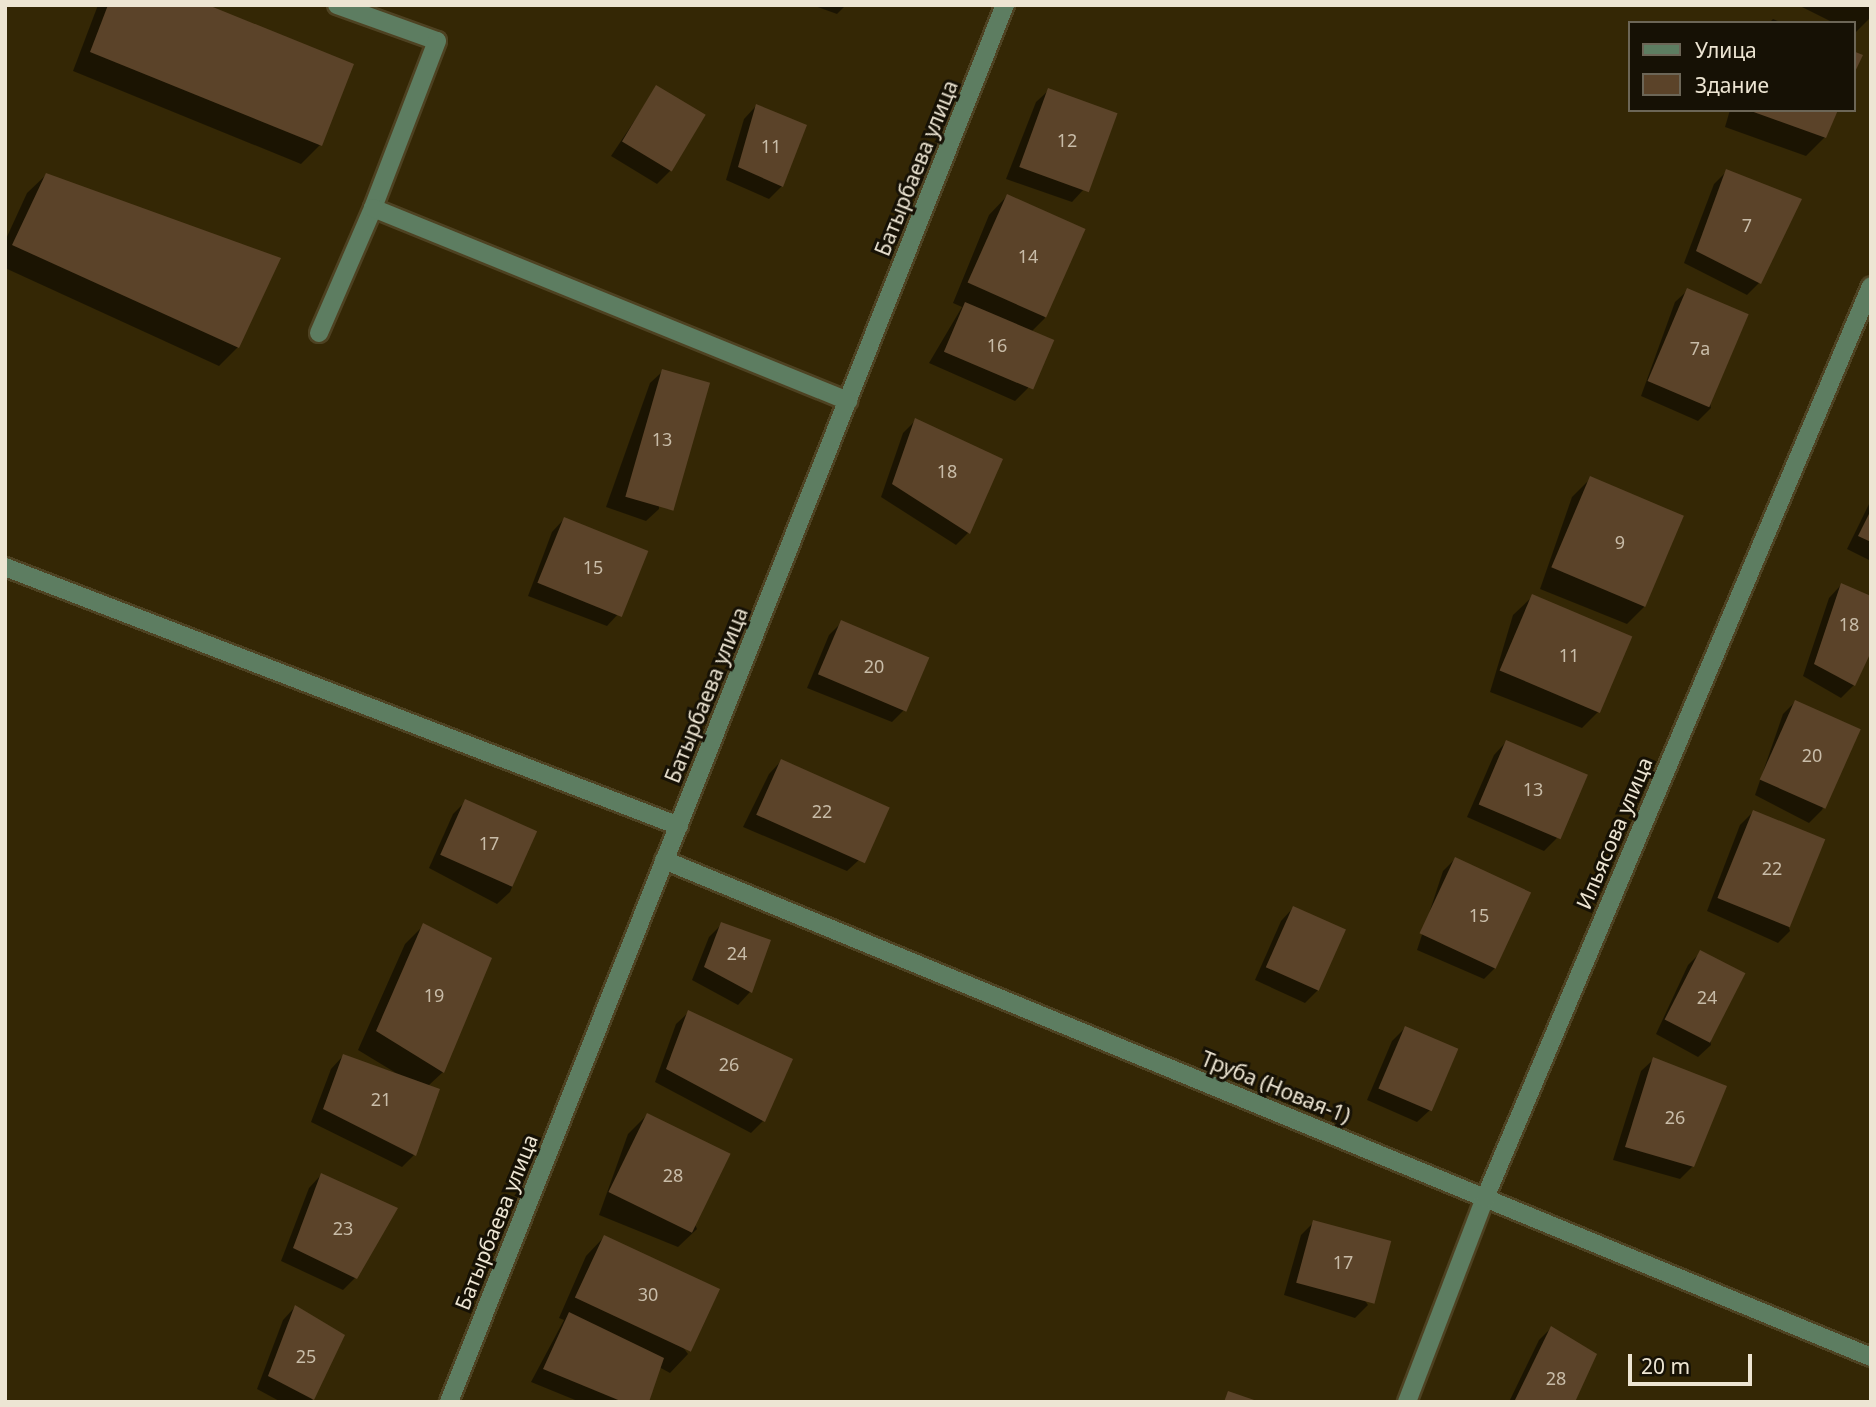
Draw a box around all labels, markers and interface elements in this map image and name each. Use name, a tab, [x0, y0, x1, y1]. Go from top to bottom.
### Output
legend	[1628, 21, 1855, 112]
text: Улица	[1695, 36, 1757, 64]
text: Здание	[1695, 71, 1769, 99]
street label: Батырбаева улица	[869, 77, 963, 259]
house number: 12	[1057, 129, 1077, 151]
house number: 11	[761, 135, 781, 157]
house number: 7	[1742, 214, 1752, 236]
house number: 14	[1018, 245, 1038, 267]
house number: 16	[987, 334, 1007, 356]
house number: 7а	[1690, 337, 1710, 359]
house number: 13	[652, 428, 672, 450]
house number: 18	[937, 460, 957, 482]
house number: 9	[1615, 531, 1625, 553]
house number: 15	[583, 556, 603, 578]
street label: Батырбаева улица	[659, 604, 753, 786]
house number: 18	[1839, 613, 1859, 635]
house number: 11	[1559, 644, 1579, 666]
house number: 20	[864, 655, 884, 677]
house number: 20	[1802, 744, 1822, 766]
street label: Ильясова улица	[1571, 753, 1657, 913]
house number: 13	[1523, 778, 1543, 800]
house number: 22	[812, 800, 832, 822]
house number: 17	[479, 832, 499, 854]
house number: 22	[1762, 857, 1782, 879]
house number: 15	[1469, 904, 1489, 926]
house number: 24	[727, 942, 747, 964]
house number: 19	[424, 984, 444, 1006]
house number: 24	[1697, 986, 1717, 1008]
street label: Труба (Новая-1)	[1198, 1046, 1354, 1128]
house number: 26	[719, 1053, 739, 1075]
house number: 21	[371, 1088, 391, 1110]
house number: 26	[1665, 1106, 1685, 1128]
street label: Батырбаева улица	[449, 1131, 543, 1313]
house number: 28	[663, 1164, 683, 1186]
house number: 23	[333, 1217, 353, 1239]
house number: 17	[1333, 1251, 1353, 1273]
house number: 30	[638, 1283, 658, 1305]
scale bar	[1631, 1340, 1755, 1384]
house number: 25	[296, 1345, 316, 1367]
text: 20 m	[1641, 1352, 1690, 1380]
house number: 28	[1546, 1367, 1566, 1389]

